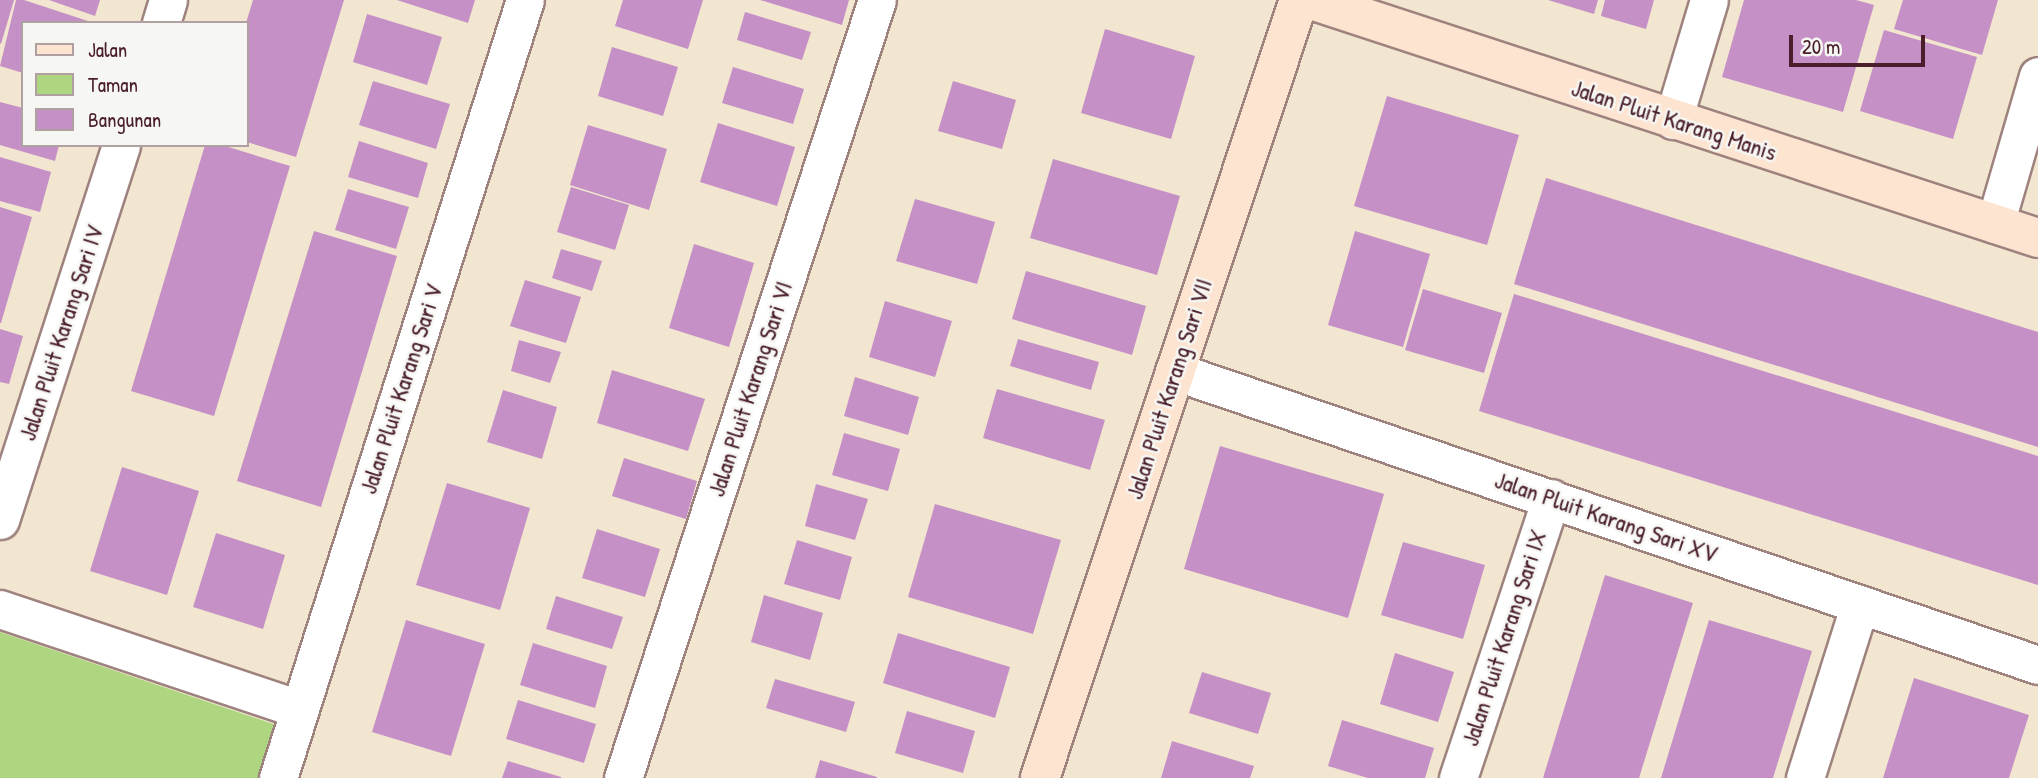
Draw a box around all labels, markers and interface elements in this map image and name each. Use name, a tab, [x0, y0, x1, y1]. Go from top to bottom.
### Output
legend	[21, 21, 248, 147]
scale bar	[1793, 21, 1930, 65]
text: 20 m	[1802, 32, 1840, 61]
text: Jalan	[88, 35, 127, 64]
text: Taman	[88, 70, 138, 99]
street label: Jalan Pluit Karang Manis	[1568, 73, 1780, 167]
text: Bangunan	[88, 105, 161, 134]
street label: Jalan Pluit Karang Sari IV	[13, 222, 109, 444]
street label: Jalan Pluit Karang Sari VII	[1120, 275, 1218, 503]
street label: Jalan Pluit Karang Sari VI	[702, 278, 798, 500]
street label: Jalan Pluit Karang Sari V	[353, 280, 449, 498]
street label: Jalan Pluit Karang Sari XV	[1491, 465, 1721, 569]
street label: Jalan Pluit Karang Sari IX	[1455, 526, 1553, 750]

